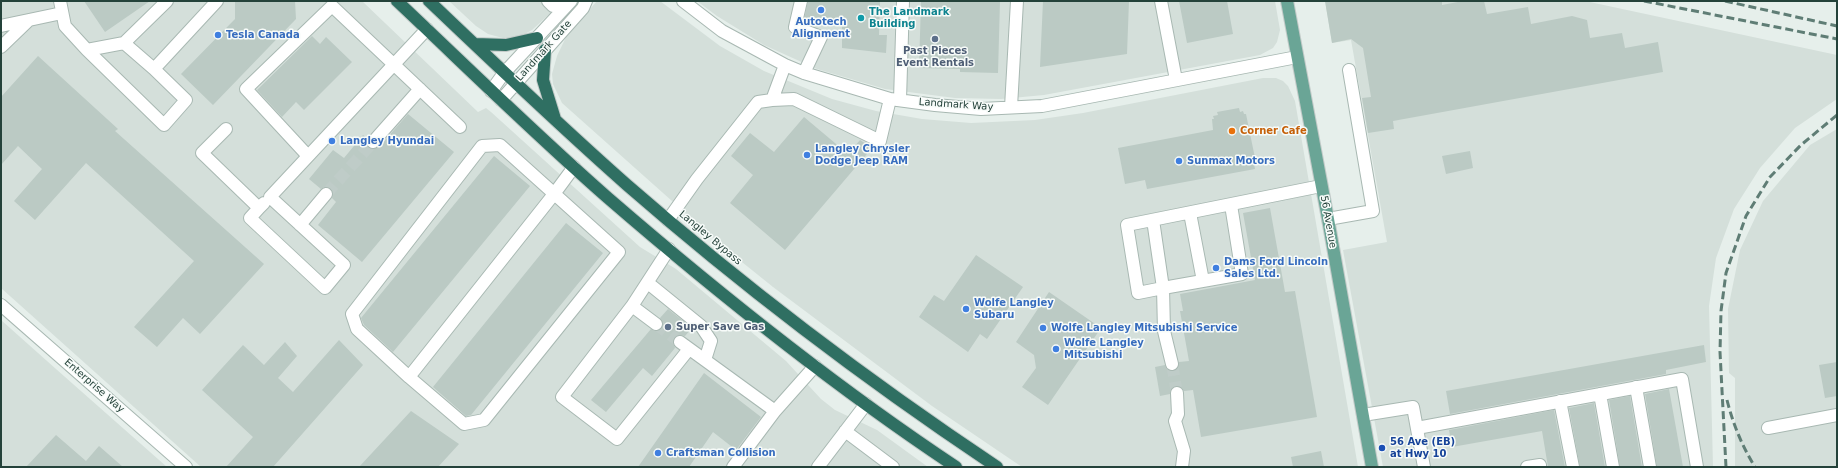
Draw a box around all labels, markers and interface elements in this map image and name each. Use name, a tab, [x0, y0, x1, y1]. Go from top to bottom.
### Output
marker: Autotech Alignment	[816, 5, 826, 15]
place label: The Landmark Building	[869, 6, 949, 30]
marker: The Landmark Building	[856, 13, 866, 23]
place label: Autotech Alignment	[792, 16, 850, 40]
street label: Landmark Gate	[514, 18, 574, 84]
place label: Tesla Canada	[226, 29, 300, 41]
marker: Tesla Canada	[213, 30, 223, 40]
marker: Past Pieces Event Rentals	[930, 34, 940, 44]
place label: Past Pieces Event Rentals	[896, 45, 974, 68]
street label: Landmark Way	[918, 96, 994, 114]
place label: Corner Cafe	[1240, 125, 1307, 137]
marker: Corner Cafe	[1227, 126, 1237, 136]
place label: Langley Hyundai	[340, 135, 434, 147]
marker: Langley Hyundai	[327, 136, 337, 146]
place label: Langley Chrysler Dodge Jeep RAM	[815, 143, 910, 166]
marker: Langley Chrysler Dodge Jeep RAM	[802, 150, 812, 160]
place label: Sunmax Motors	[1187, 155, 1275, 167]
marker: Sunmax Motors	[1174, 156, 1184, 166]
street label: 56 Avenue	[1317, 195, 1339, 249]
street label: Langley Bypass	[676, 208, 744, 268]
place label: Dams Ford Lincoln Sales Ltd.	[1224, 256, 1328, 280]
marker: Dams Ford Lincoln Sales Ltd.	[1211, 263, 1221, 273]
place label: Wolfe Langley Subaru	[974, 297, 1054, 320]
marker: Wolfe Langley Subaru	[961, 304, 971, 314]
place label: Super Save Gas	[676, 321, 764, 333]
marker: Super Save Gas	[663, 322, 673, 332]
place label: Wolfe Langley Mitsubishi Service	[1051, 322, 1238, 334]
marker: Wolfe Langley Mitsubishi Service	[1038, 323, 1048, 333]
place label: Wolfe Langley Mitsubishi	[1064, 337, 1144, 360]
marker: Wolfe Langley Mitsubishi	[1051, 344, 1061, 354]
street label: Enterprise Way	[61, 357, 127, 415]
place label: 56 Ave (EB) at Hwy 10	[1390, 436, 1455, 460]
marker: 56 Ave (EB) at Hwy 10	[1377, 443, 1387, 453]
place label: Craftsman Collision	[666, 447, 776, 459]
marker: Craftsman Collision	[653, 448, 663, 458]

